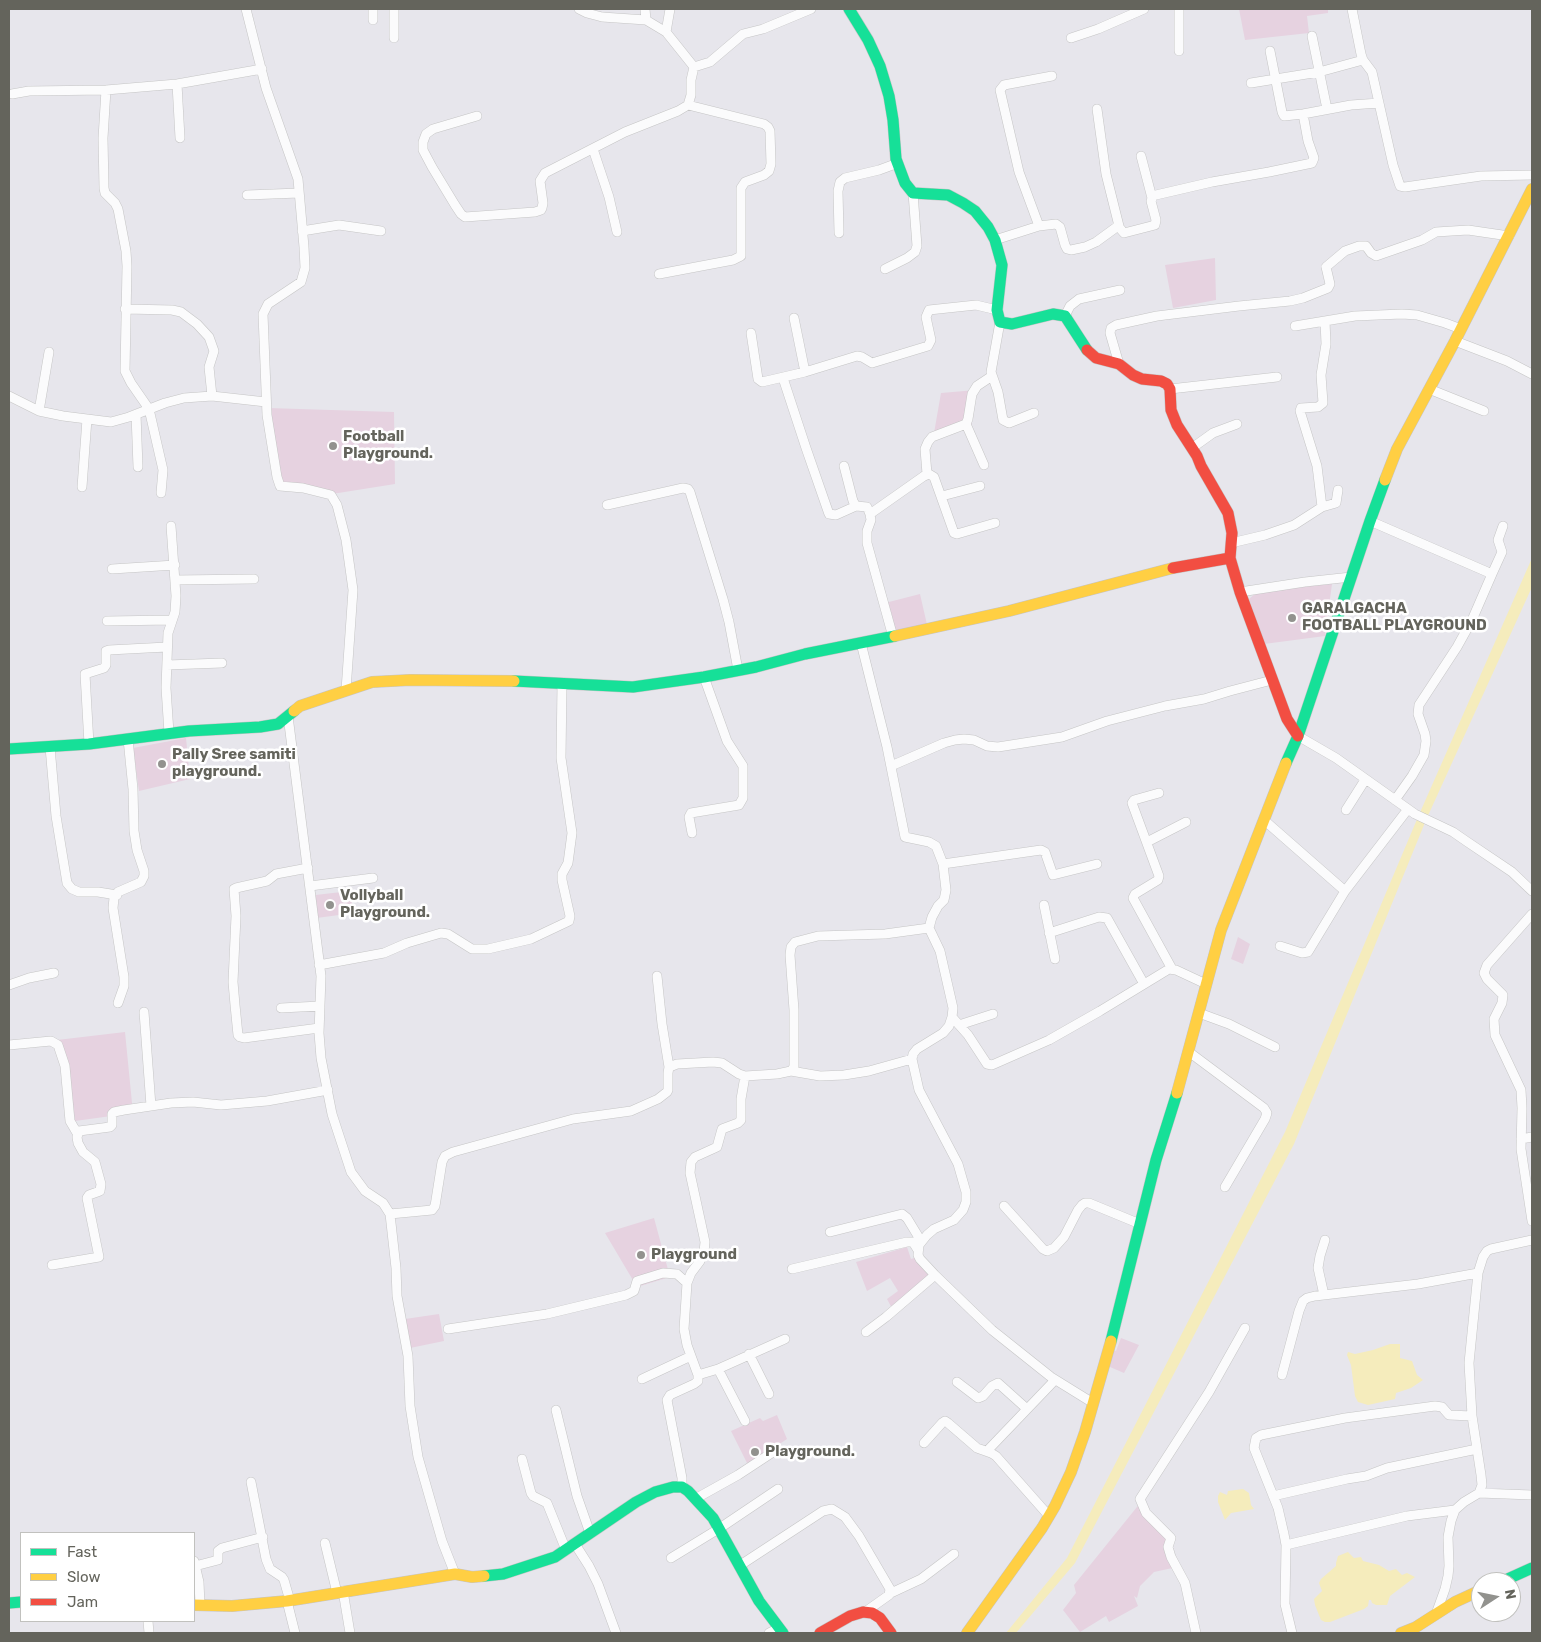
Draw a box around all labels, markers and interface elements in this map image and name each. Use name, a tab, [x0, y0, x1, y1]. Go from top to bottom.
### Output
place label: Football Playground.	[343, 428, 433, 463]
marker: Football Playground.	[327, 440, 339, 452]
place label: GARALGACHA FOOTBALL PLAYGROUND	[1302, 600, 1487, 635]
marker: GARALGACHA FOOTBALL PLAYGROUND	[1286, 612, 1298, 624]
place label: Pally Sree samiti playground.	[172, 746, 296, 781]
marker: Pally Sree samiti playground.	[156, 758, 168, 770]
place label: Vollyball Playground.	[340, 887, 430, 922]
marker: Vollyball Playground.	[324, 899, 336, 911]
place label: Playground	[651, 1246, 737, 1264]
marker: Playground	[635, 1249, 647, 1261]
place label: Playground.	[765, 1443, 855, 1461]
marker: Playground.	[749, 1446, 761, 1458]
legend	[20, 1532, 195, 1622]
text: Fast	[67, 1543, 97, 1561]
text: Slow	[67, 1568, 100, 1586]
north arrow	[1471, 1572, 1521, 1622]
text: N	[1501, 1588, 1520, 1601]
text: Jam	[67, 1593, 98, 1611]

